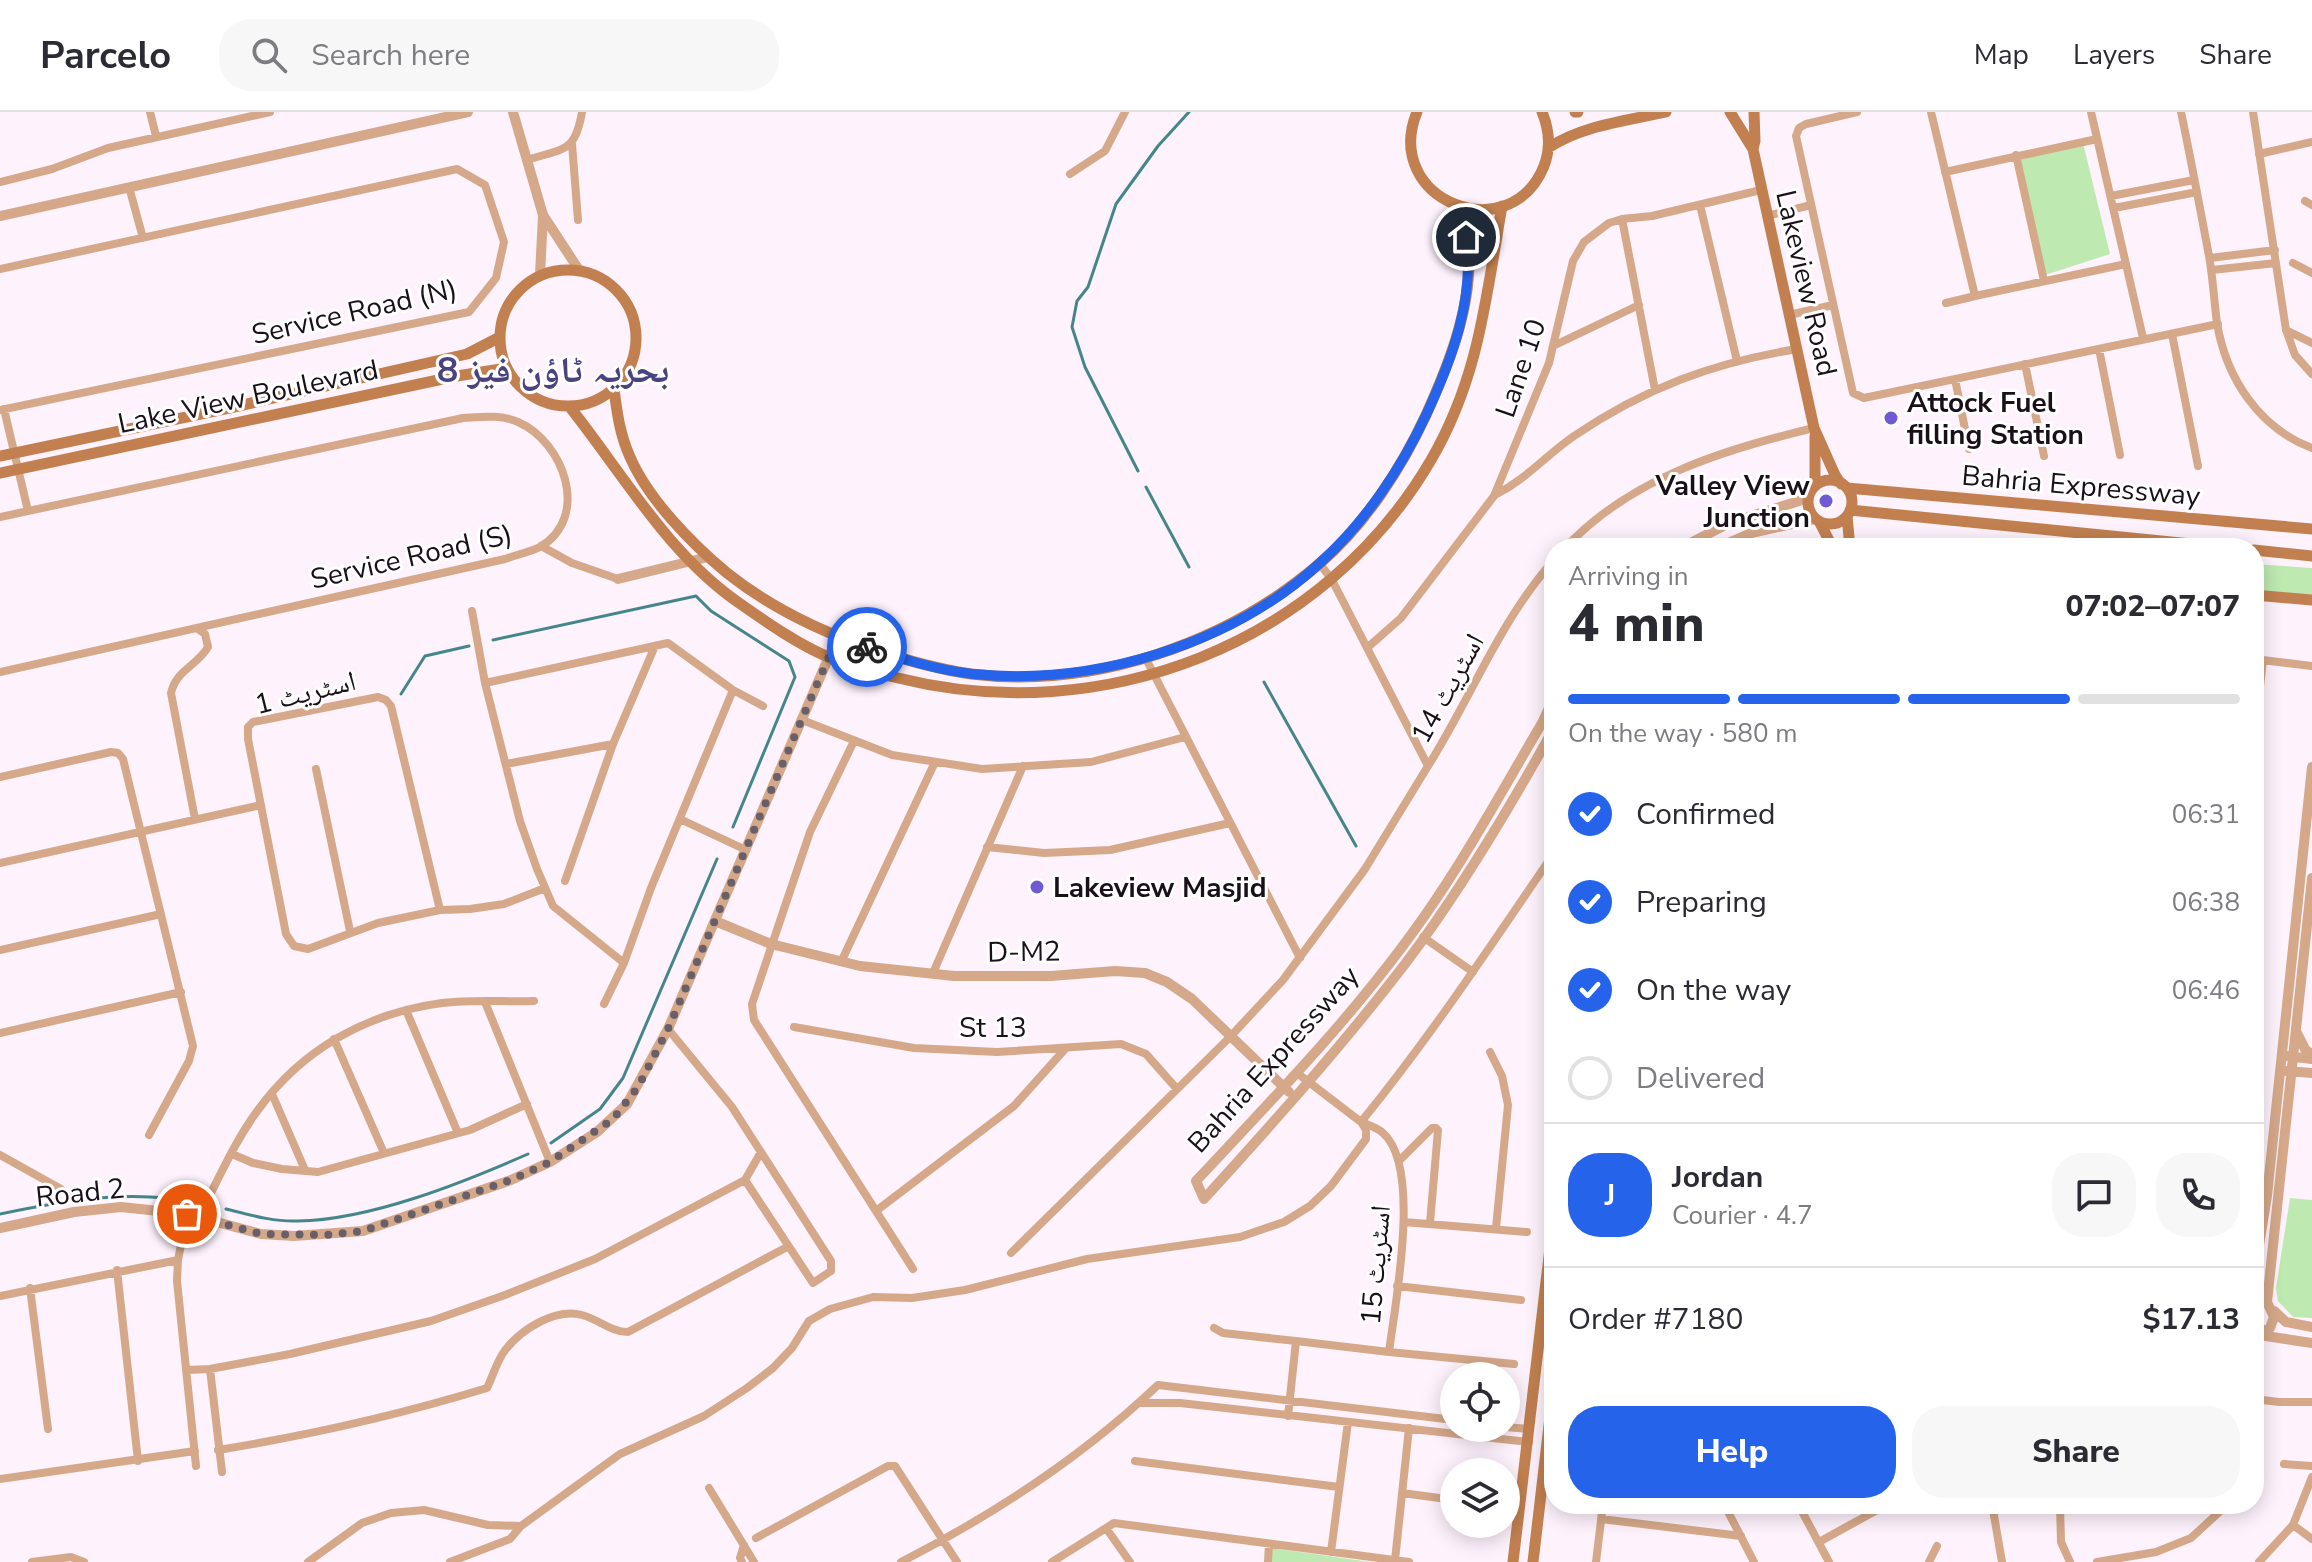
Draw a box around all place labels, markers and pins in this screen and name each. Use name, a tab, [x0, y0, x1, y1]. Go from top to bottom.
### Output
pin	[1432, 203, 1500, 271]
place label: Attock Fuel filling Station	[1907, 384, 2084, 454]
marker: Attock Fuel filling Station	[1882, 409, 1900, 427]
place label: Valley View Junction	[1654, 467, 1810, 537]
marker: Valley View Junction	[1817, 492, 1835, 510]
place label: Lakeview Masjid	[1053, 869, 1267, 907]
marker: Lakeview Masjid	[1028, 878, 1046, 896]
pin	[153, 1180, 221, 1248]

